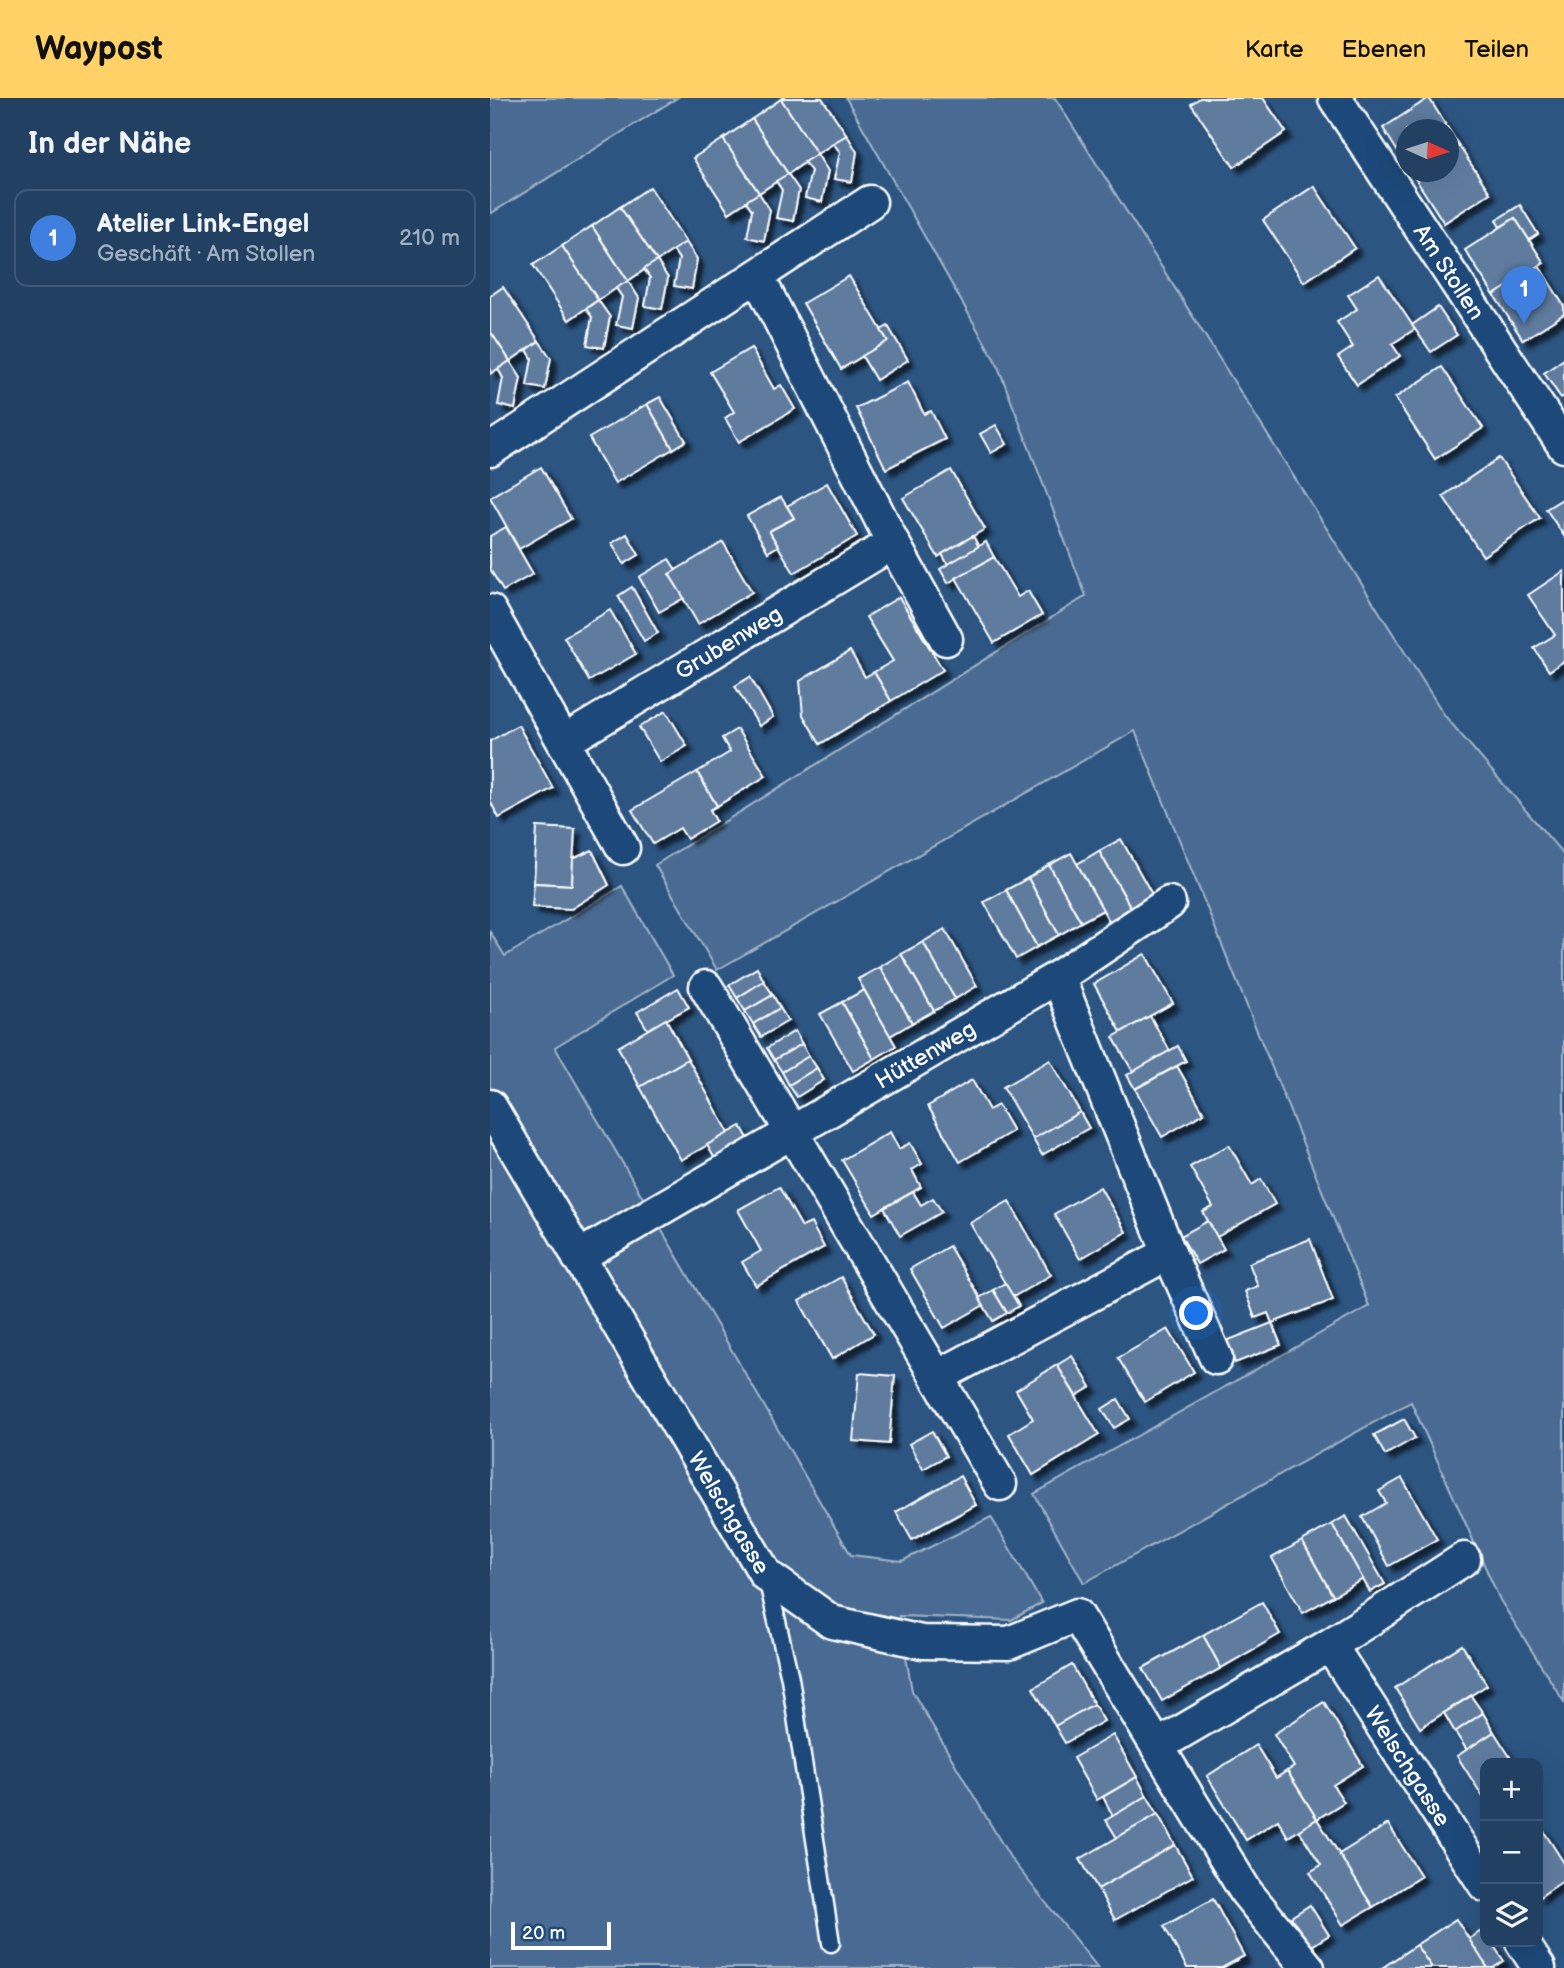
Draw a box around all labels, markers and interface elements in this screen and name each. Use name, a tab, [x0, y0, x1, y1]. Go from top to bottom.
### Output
text: Waypost	[35, 29, 163, 69]
text: Karte	[1245, 35, 1303, 64]
text: Ebenen	[1341, 35, 1426, 64]
text: Teilen	[1464, 35, 1529, 64]
north arrow	[1396, 119, 1459, 182]
text: In der Nähe	[28, 126, 191, 162]
text: Atelier Link-Engel	[97, 209, 309, 240]
street label: Am Stollen	[1407, 219, 1490, 326]
text: 1	[48, 224, 58, 252]
text: 210 m	[399, 224, 460, 252]
text: Geschäft · Am Stollen	[97, 240, 315, 268]
pin: 1	[1501, 266, 1547, 324]
street label: Grubenweg	[670, 600, 788, 686]
street label: Hüttenweg	[870, 1015, 981, 1096]
your location	[1179, 1296, 1213, 1330]
street label: Welschgasse	[682, 1447, 775, 1580]
street label: Welschgasse	[1358, 1701, 1456, 1832]
map controls	[1480, 1758, 1543, 1947]
button: +	[1480, 1758, 1543, 1821]
button: −	[1480, 1821, 1543, 1884]
button: layers	[1480, 1884, 1543, 1947]
scale bar	[511, 1919, 611, 1951]
text: 20 m	[522, 1922, 565, 1945]

